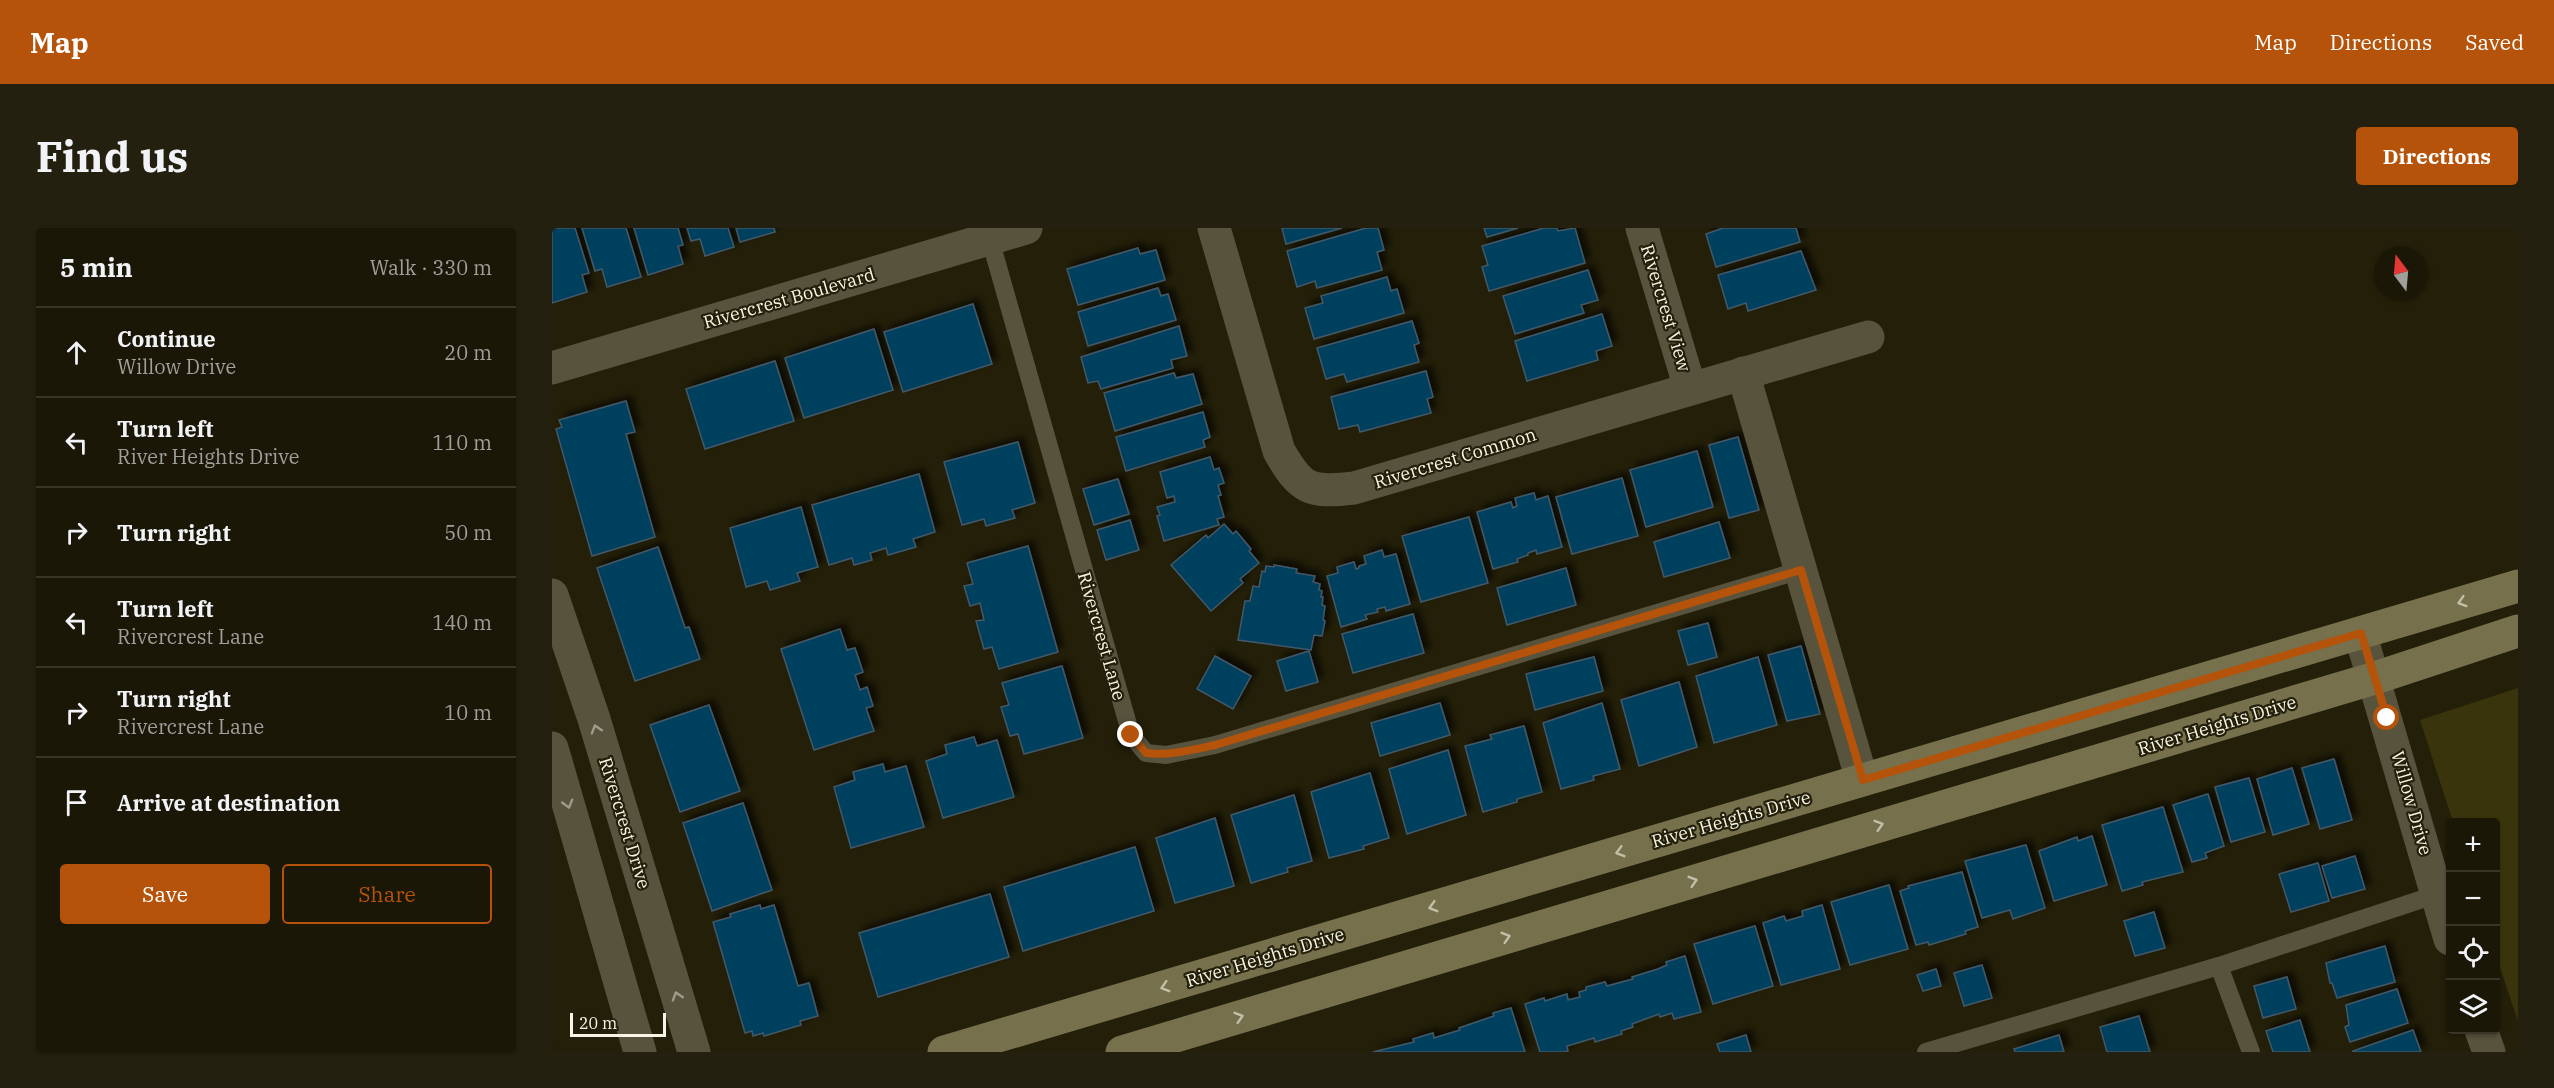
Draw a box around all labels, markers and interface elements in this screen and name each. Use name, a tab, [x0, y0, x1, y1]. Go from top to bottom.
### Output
text: Map	[30, 24, 89, 61]
text: Map	[2254, 28, 2297, 56]
text: Directions	[2330, 28, 2432, 56]
text: Saved	[2465, 28, 2524, 56]
button: Directions	[2356, 127, 2518, 185]
text: Find us	[36, 129, 188, 184]
street label: Rivercrest View	[1636, 242, 1696, 374]
north arrow	[2374, 246, 2428, 300]
text: 5 min	[60, 250, 133, 284]
text: Walk · 330 m	[370, 254, 492, 281]
street label: Rivercrest Boulevard	[701, 262, 878, 334]
text: Continue	[117, 324, 216, 353]
icon: ahead	[60, 336, 93, 369]
text: 20 m	[444, 339, 492, 366]
text: Willow Drive	[117, 353, 236, 380]
text: Turn left	[117, 414, 213, 443]
street label: Rivercrest Common	[1371, 422, 1539, 494]
icon: left	[60, 426, 93, 459]
text: 110 m	[432, 429, 492, 456]
text: River Heights Drive	[117, 443, 300, 470]
icon: right	[60, 516, 93, 549]
text: Turn right	[117, 518, 231, 547]
text: 50 m	[444, 519, 492, 546]
street label: Rivercrest Lane	[1073, 569, 1131, 703]
text: Turn left	[117, 594, 213, 623]
one-way arrow	[2457, 595, 2468, 607]
icon: left	[60, 606, 93, 639]
text: 140 m	[432, 609, 492, 636]
text: Rivercrest Lane	[117, 623, 264, 650]
text: Turn right	[117, 684, 231, 713]
street label: River Heights Drive	[2135, 690, 2299, 760]
icon: right	[60, 696, 93, 729]
text: 10 m	[444, 699, 492, 726]
route start	[2373, 704, 2399, 730]
text: Rivercrest Lane	[117, 713, 264, 740]
route end	[1117, 721, 1143, 747]
one-way arrow	[591, 724, 604, 735]
street label: Willow Drive	[2386, 748, 2438, 858]
street label: Rivercrest Drive	[594, 754, 656, 892]
street label: River Heights Drive	[1649, 785, 1813, 853]
icon: arrive	[60, 786, 93, 819]
text: Arrive at destination	[117, 788, 340, 817]
one-way arrow	[561, 798, 573, 809]
map controls	[2446, 818, 2500, 1034]
button: +	[2446, 818, 2500, 872]
one-way arrow	[1874, 820, 1884, 832]
one-way arrow	[1615, 845, 1626, 857]
button: Save	[60, 864, 270, 924]
button: Share	[282, 864, 492, 924]
button: −	[2446, 872, 2500, 926]
one-way arrow	[1687, 876, 1698, 888]
one-way arrow	[1428, 900, 1439, 912]
street label: River Heights Drive	[1183, 922, 1347, 992]
button: locate	[2446, 926, 2500, 980]
one-way arrow	[1500, 932, 1511, 944]
one-way arrow	[1160, 980, 1171, 992]
button: layers	[2446, 980, 2500, 1034]
one-way arrow	[672, 991, 684, 1002]
scale bar	[570, 1010, 666, 1038]
one-way arrow	[1233, 1012, 1244, 1024]
text: 20 m	[579, 1013, 617, 1033]

